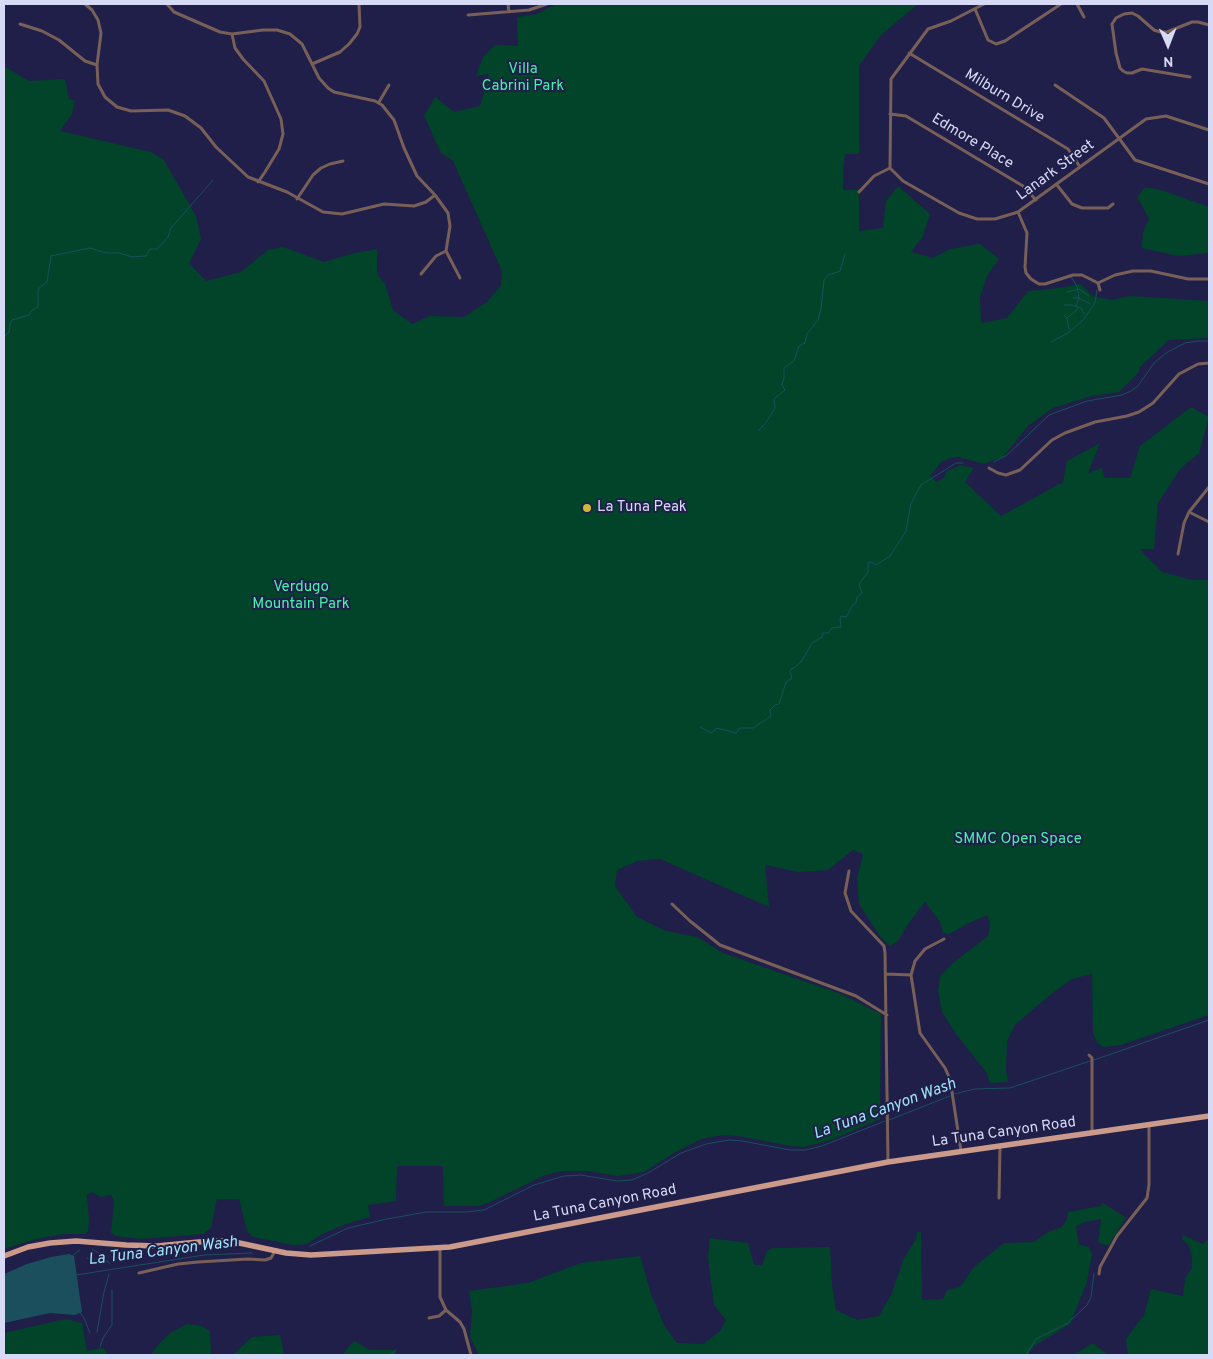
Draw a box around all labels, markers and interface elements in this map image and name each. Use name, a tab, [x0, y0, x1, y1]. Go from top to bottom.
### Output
north arrow	[1143, 20, 1193, 70]
text: N	[1163, 52, 1173, 69]
park label: Villa Cabrini Park	[482, 61, 564, 96]
street label: Milburn Drive	[961, 66, 1047, 128]
street label: Edmore Place	[928, 111, 1016, 173]
street label: Lanark Street	[1014, 137, 1098, 205]
place label: La Tuna Peak	[597, 499, 687, 517]
marker: La Tuna Peak	[581, 502, 593, 514]
park label: Verdugo Mountain Park	[252, 579, 350, 614]
park label: SMMC Open Space	[954, 831, 1082, 849]
water label: La Tuna Canyon Wash	[811, 1075, 959, 1145]
street label: La Tuna Canyon Road	[931, 1114, 1077, 1152]
street label: La Tuna Canyon Road	[532, 1181, 678, 1227]
water label: La Tuna Canyon Wash	[87, 1233, 239, 1271]

